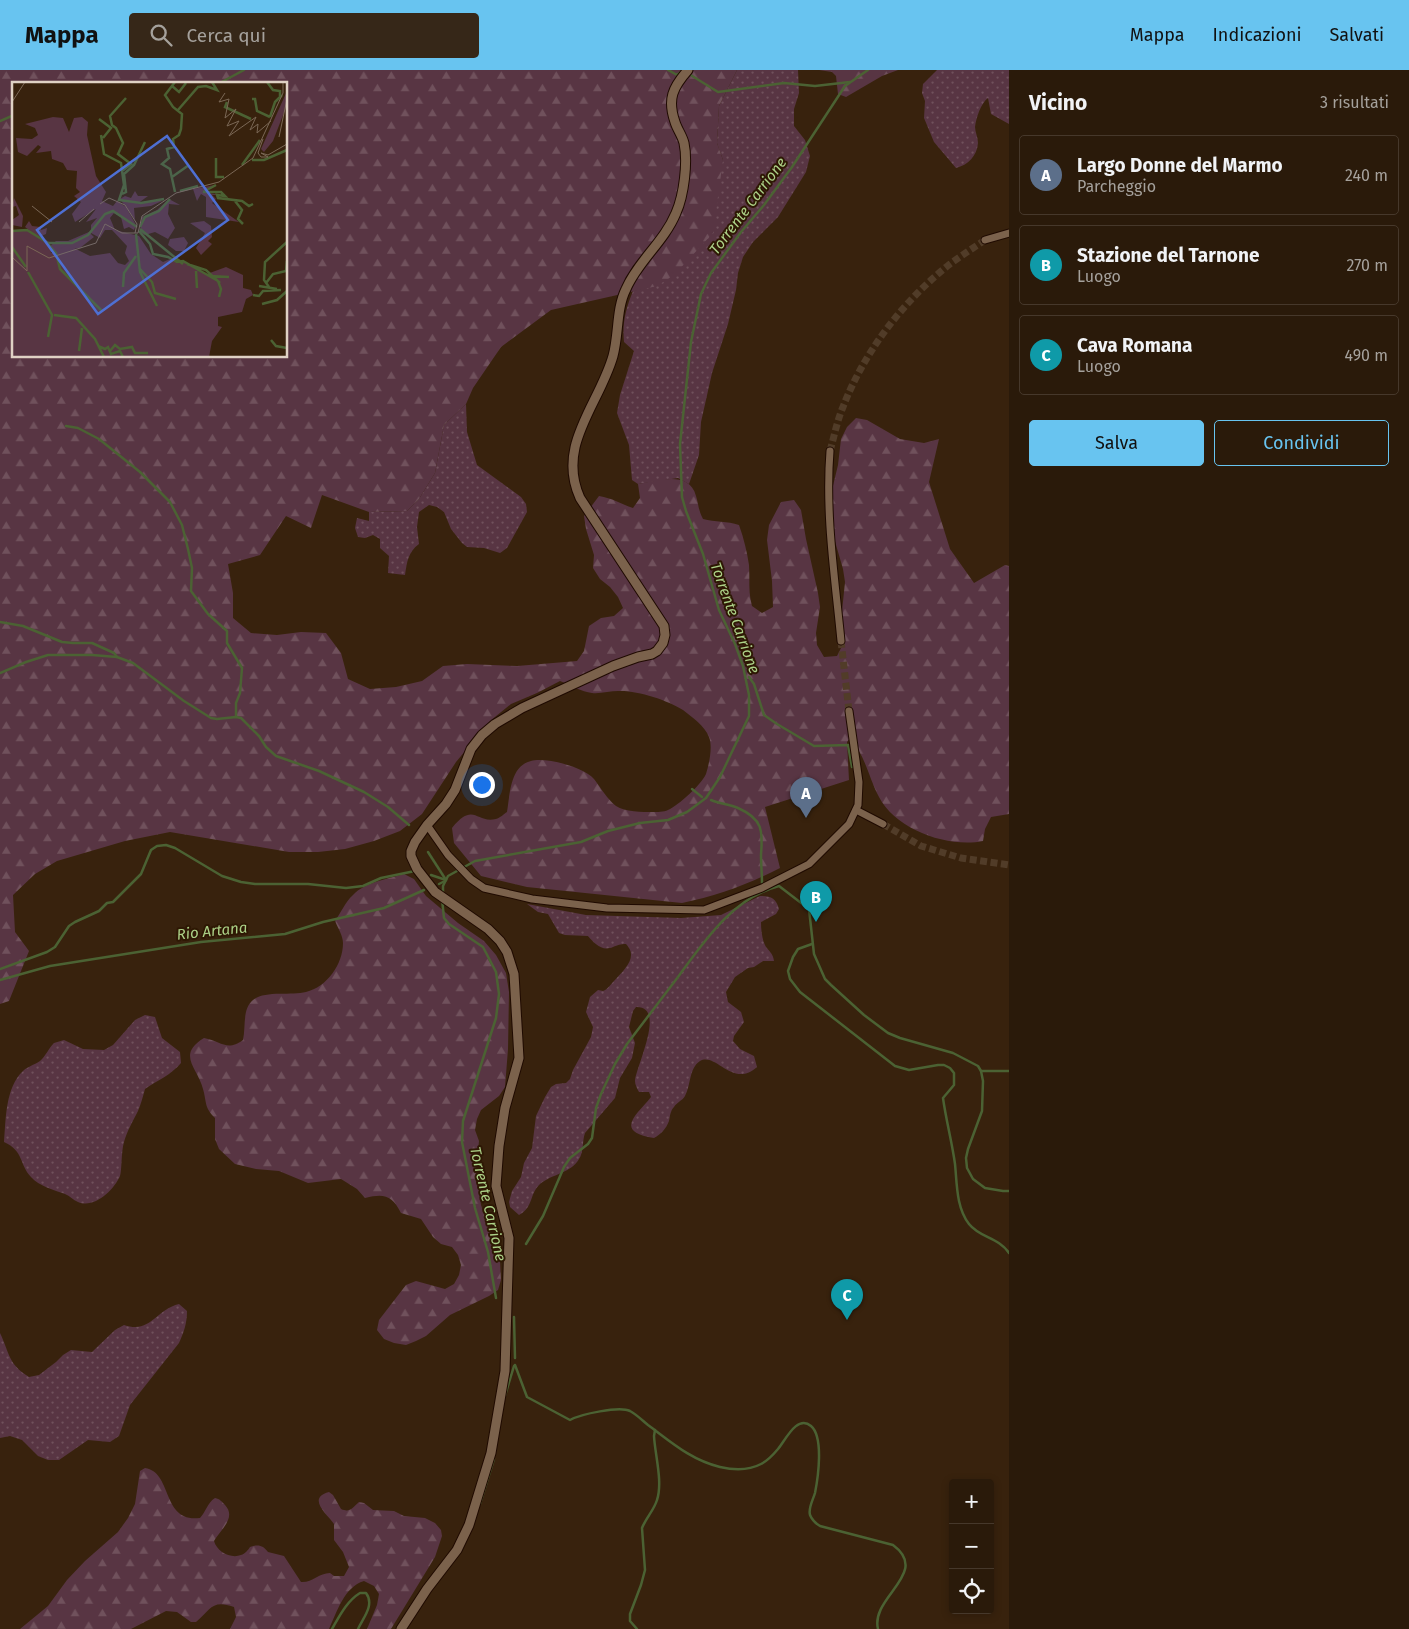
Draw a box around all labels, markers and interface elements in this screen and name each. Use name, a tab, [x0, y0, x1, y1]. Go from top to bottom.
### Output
search box	[129, 13, 479, 58]
text: Mappa	[25, 21, 99, 49]
icon: search	[147, 21, 175, 49]
text: Cerca qui	[187, 24, 266, 47]
text: Mappa	[1130, 24, 1185, 46]
text: Indicazioni	[1213, 24, 1302, 46]
text: Salvati	[1330, 24, 1384, 46]
inset map	[12, 82, 288, 358]
text: Vicino	[1029, 90, 1087, 116]
text: 3 risultati	[1320, 93, 1389, 112]
water label: Torrente Carrione	[706, 154, 791, 258]
text: Largo Donne del Marmo	[1077, 154, 1283, 177]
text: A	[1041, 166, 1051, 185]
text: 240 m	[1345, 166, 1388, 185]
text: Parcheggio	[1077, 177, 1156, 196]
text: Stazione del Tarnone	[1077, 244, 1259, 267]
text: B	[1041, 256, 1051, 275]
text: 270 m	[1346, 256, 1388, 275]
text: Luogo	[1077, 267, 1121, 286]
text: Cava Romana	[1077, 334, 1192, 357]
text: C	[1041, 346, 1051, 365]
text: 490 m	[1345, 346, 1388, 365]
text: Luogo	[1077, 357, 1121, 376]
button: Salva	[1029, 420, 1204, 466]
button: Condividi	[1214, 420, 1389, 466]
water label: Torrente Carrione	[707, 560, 764, 676]
your location	[469, 772, 495, 798]
pin: A	[790, 777, 822, 818]
pin: B	[800, 881, 832, 922]
water label: Rio Artana	[176, 918, 248, 944]
water label: Torrente Carrione	[466, 1145, 510, 1263]
pin: C	[831, 1279, 863, 1320]
map controls	[949, 1479, 994, 1614]
button: +	[949, 1479, 994, 1524]
button: −	[949, 1524, 994, 1569]
button: locate	[949, 1569, 994, 1614]

